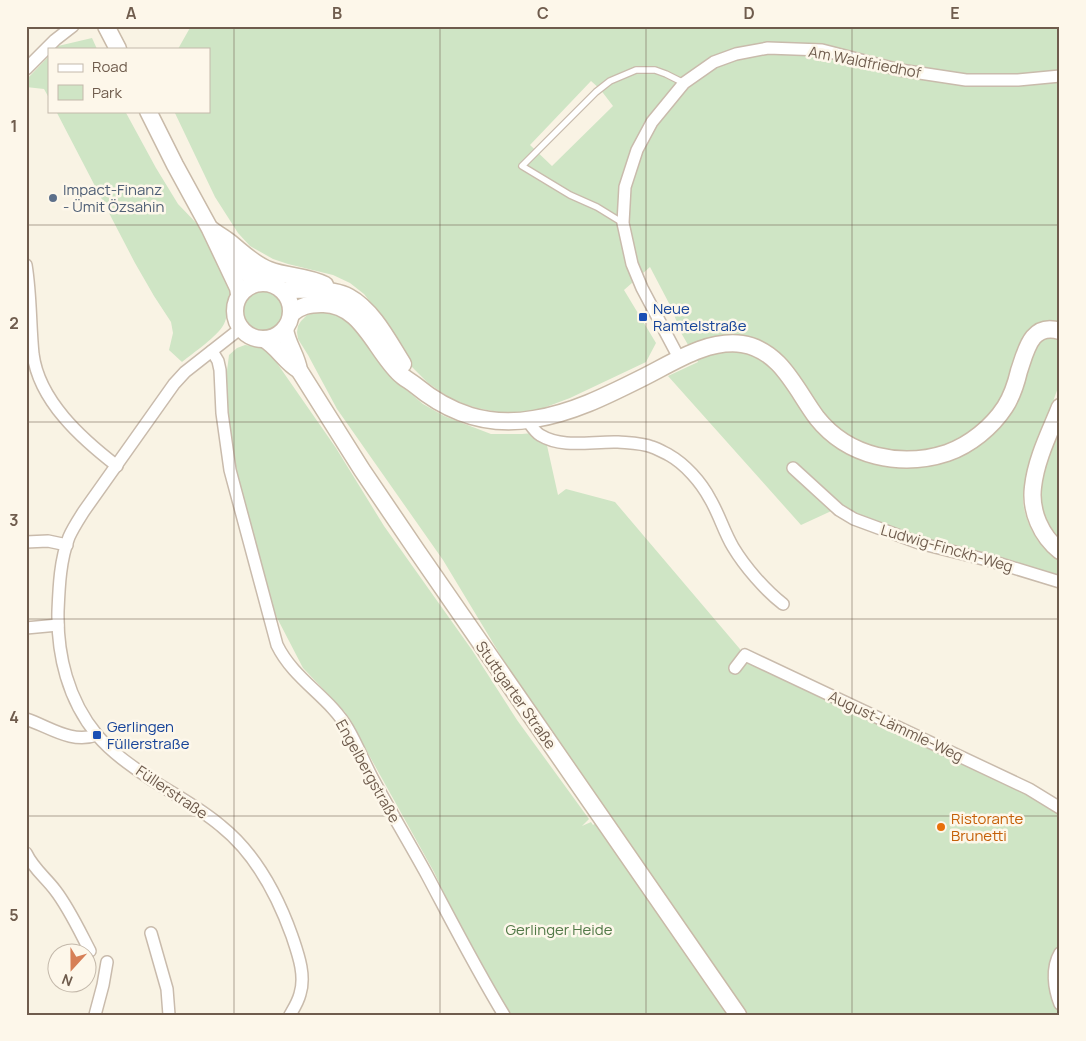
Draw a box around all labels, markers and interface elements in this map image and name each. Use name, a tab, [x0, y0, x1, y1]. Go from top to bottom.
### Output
text: A	[126, 2, 137, 24]
text: B	[332, 2, 342, 24]
text: C	[537, 2, 549, 24]
text: D	[743, 2, 755, 24]
text: E	[950, 2, 960, 24]
street label: Am Waldfriedhof	[807, 41, 924, 83]
legend	[48, 48, 210, 112]
text: Road	[92, 56, 128, 77]
text: Park	[92, 82, 122, 103]
text: 1	[10, 115, 18, 137]
place label: Impact-Finanz - Ümit Özsahin	[63, 179, 164, 217]
marker: Impact-Finanz - Ümit Özsahin	[47, 192, 59, 204]
place label: Neue Ramtelstraße	[653, 298, 747, 336]
marker: Neue Ramtelstraße	[637, 311, 649, 323]
text: 2	[9, 312, 19, 334]
text: 3	[9, 509, 19, 531]
street label: Ludwig-Finckh-Weg	[878, 519, 1016, 577]
street label: Stuttgarter Straße	[471, 637, 561, 753]
street label: August-Lämmle-Weg	[825, 686, 967, 766]
text: 4	[9, 706, 19, 728]
street label: Engelbergstraße	[331, 715, 405, 827]
place label: Gerlingen Füllerstraße	[107, 716, 190, 754]
marker: Gerlingen Füllerstraße	[91, 729, 103, 741]
street label: Füllerstraße	[132, 760, 212, 824]
place label: Ristorante Brunetti	[951, 808, 1023, 846]
marker: Ristorante Brunetti	[935, 821, 947, 833]
text: 5	[9, 904, 19, 926]
park label: Gerlinger Heide	[506, 919, 613, 940]
north arrow	[48, 944, 98, 994]
text: N	[59, 970, 75, 991]

